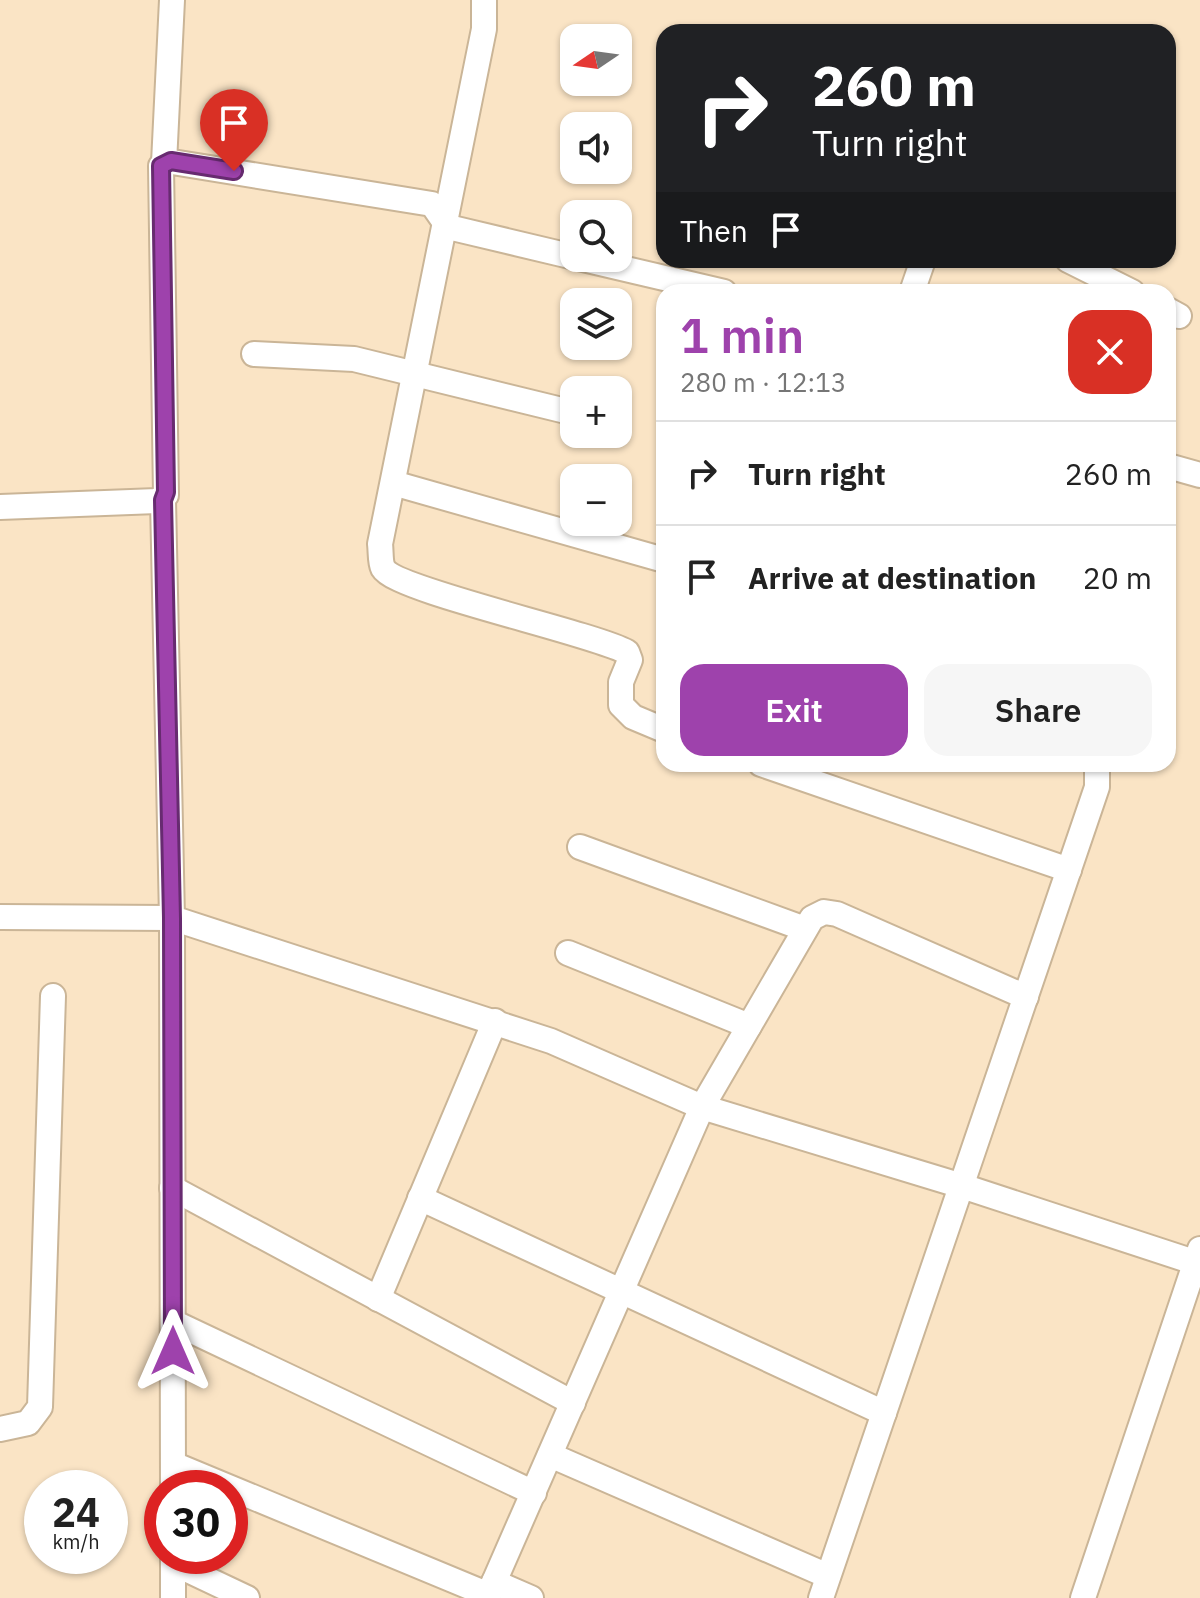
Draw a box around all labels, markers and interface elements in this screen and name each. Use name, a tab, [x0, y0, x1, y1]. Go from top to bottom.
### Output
north arrow	[560, 24, 632, 96]
map controls	[560, 24, 632, 536]
text: 260 m	[812, 49, 976, 121]
icon: right	[680, 56, 784, 160]
pin	[200, 89, 268, 171]
icon: arrive	[212, 101, 256, 145]
button: sound	[560, 112, 632, 184]
text: Turn right	[812, 119, 968, 166]
button: search	[560, 200, 632, 272]
icon: arrive	[764, 208, 808, 252]
text: Then	[680, 211, 748, 250]
button: layers	[560, 288, 632, 360]
text: 1 min	[680, 304, 804, 366]
button: close	[1068, 310, 1152, 394]
text: 280 m · 12:13	[680, 365, 846, 399]
button: +	[560, 376, 632, 448]
icon: right	[680, 451, 724, 495]
text: Turn right	[748, 454, 886, 493]
text: 260 m	[1065, 454, 1152, 493]
button: −	[560, 464, 632, 536]
icon: arrive	[680, 555, 724, 599]
text: Arrive at destination	[748, 558, 1036, 597]
text: 20 m	[1083, 558, 1152, 597]
button: Exit	[680, 664, 908, 756]
button: Share	[924, 664, 1152, 756]
position arrow	[131, 1309, 215, 1393]
speed limit sign: 30	[144, 1470, 248, 1574]
text: 24	[52, 1486, 100, 1538]
text: km/h	[52, 1528, 100, 1555]

